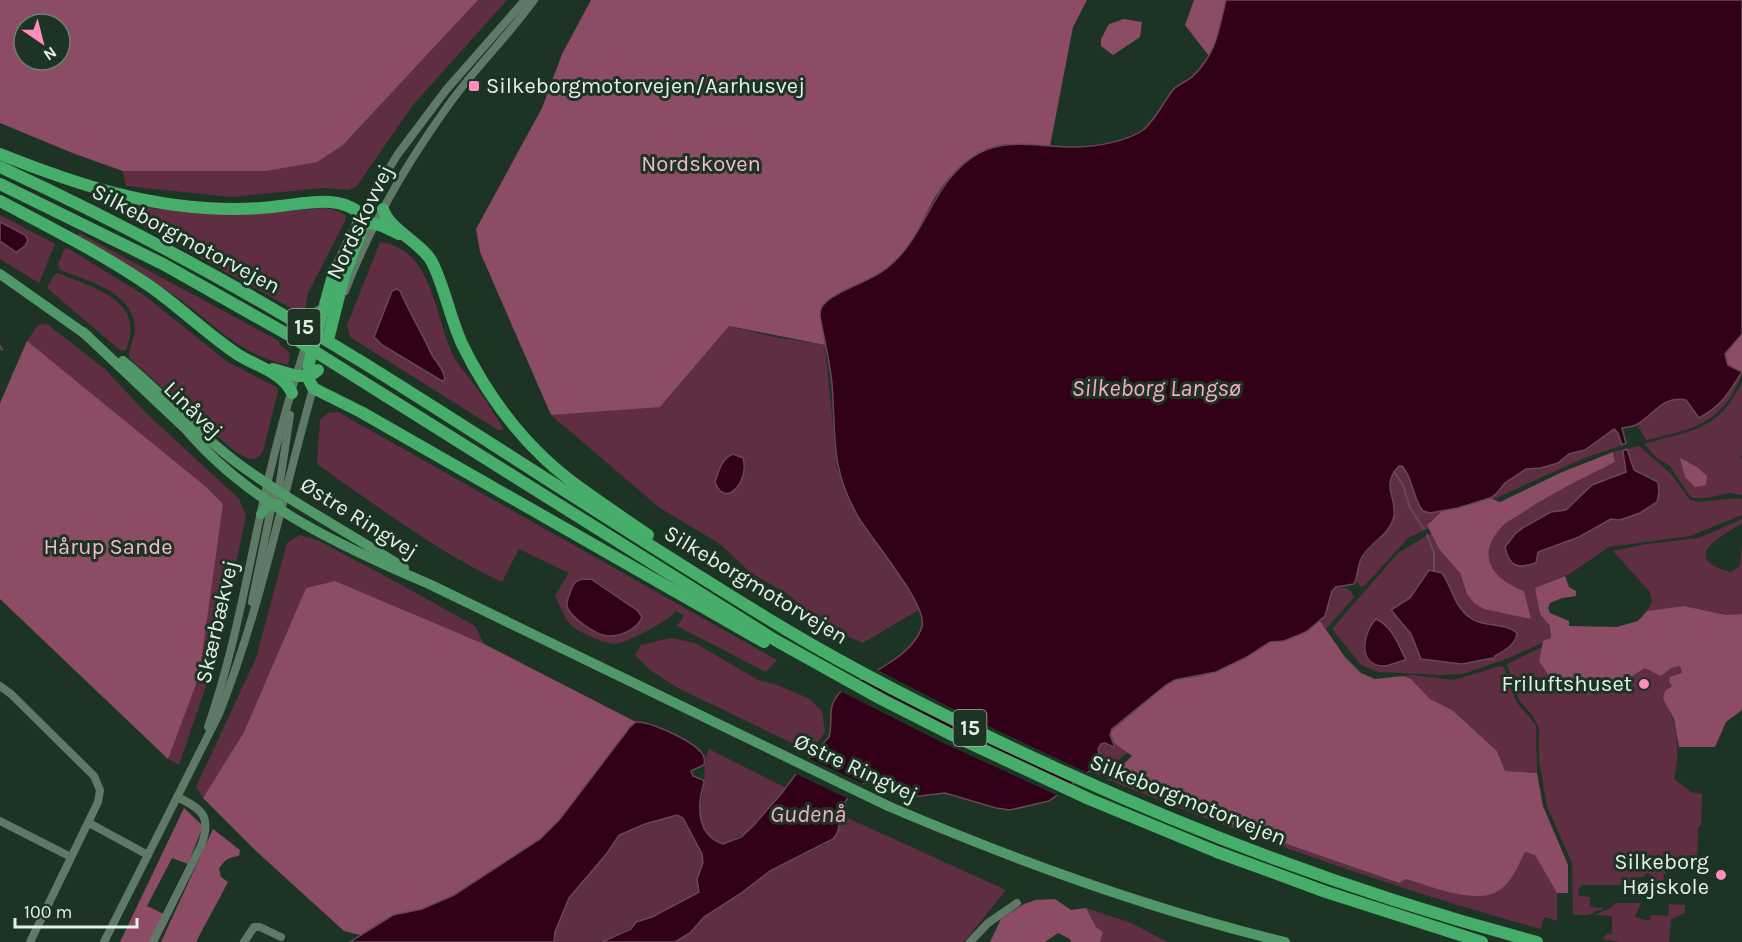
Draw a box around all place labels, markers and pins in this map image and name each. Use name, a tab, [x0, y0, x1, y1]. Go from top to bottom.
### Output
place label: Silkeborgmotorvejen/Aarhusvej	[486, 73, 805, 99]
marker: Silkeborgmotorvejen/Aarhusvej	[467, 79, 481, 93]
place label: Friluftshuset	[1501, 671, 1632, 697]
marker: Friluftshuset	[1637, 677, 1651, 691]
place label: Silkeborg Højskole	[1614, 849, 1710, 900]
marker: Silkeborg Højskole	[1714, 868, 1728, 882]

